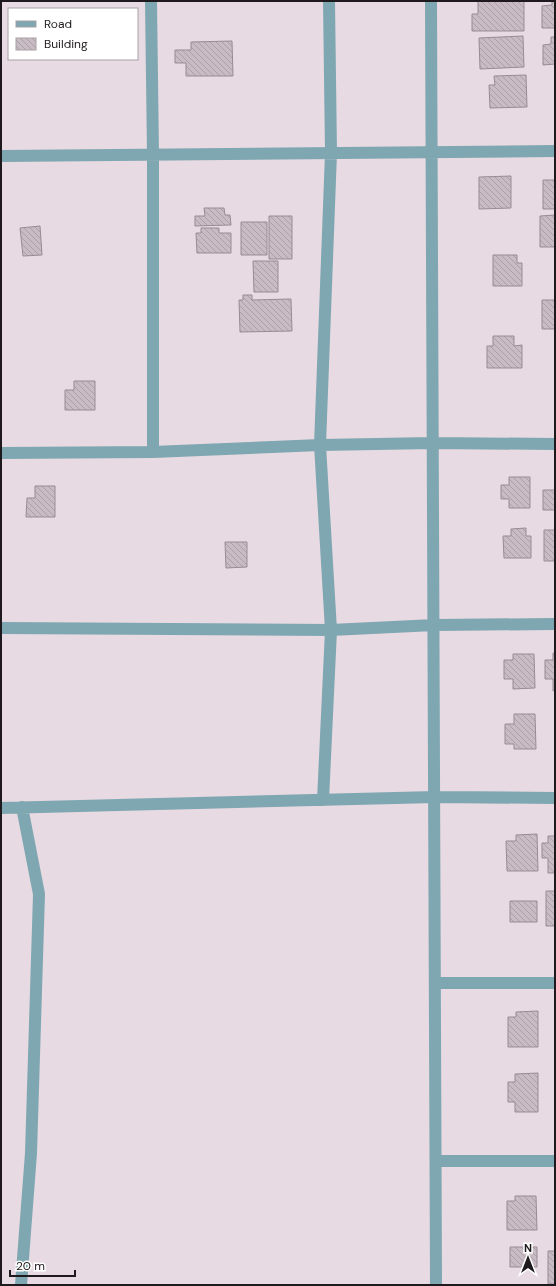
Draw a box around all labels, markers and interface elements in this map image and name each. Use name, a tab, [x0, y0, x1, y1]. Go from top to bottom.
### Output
legend	[8, 8, 138, 60]
text: Road	[44, 16, 72, 32]
text: Building	[44, 36, 88, 52]
north arrow	[508, 1238, 548, 1278]
text: N	[524, 1241, 532, 1255]
scale bar	[10, 1252, 75, 1278]
text: 20 m	[16, 1258, 45, 1274]

